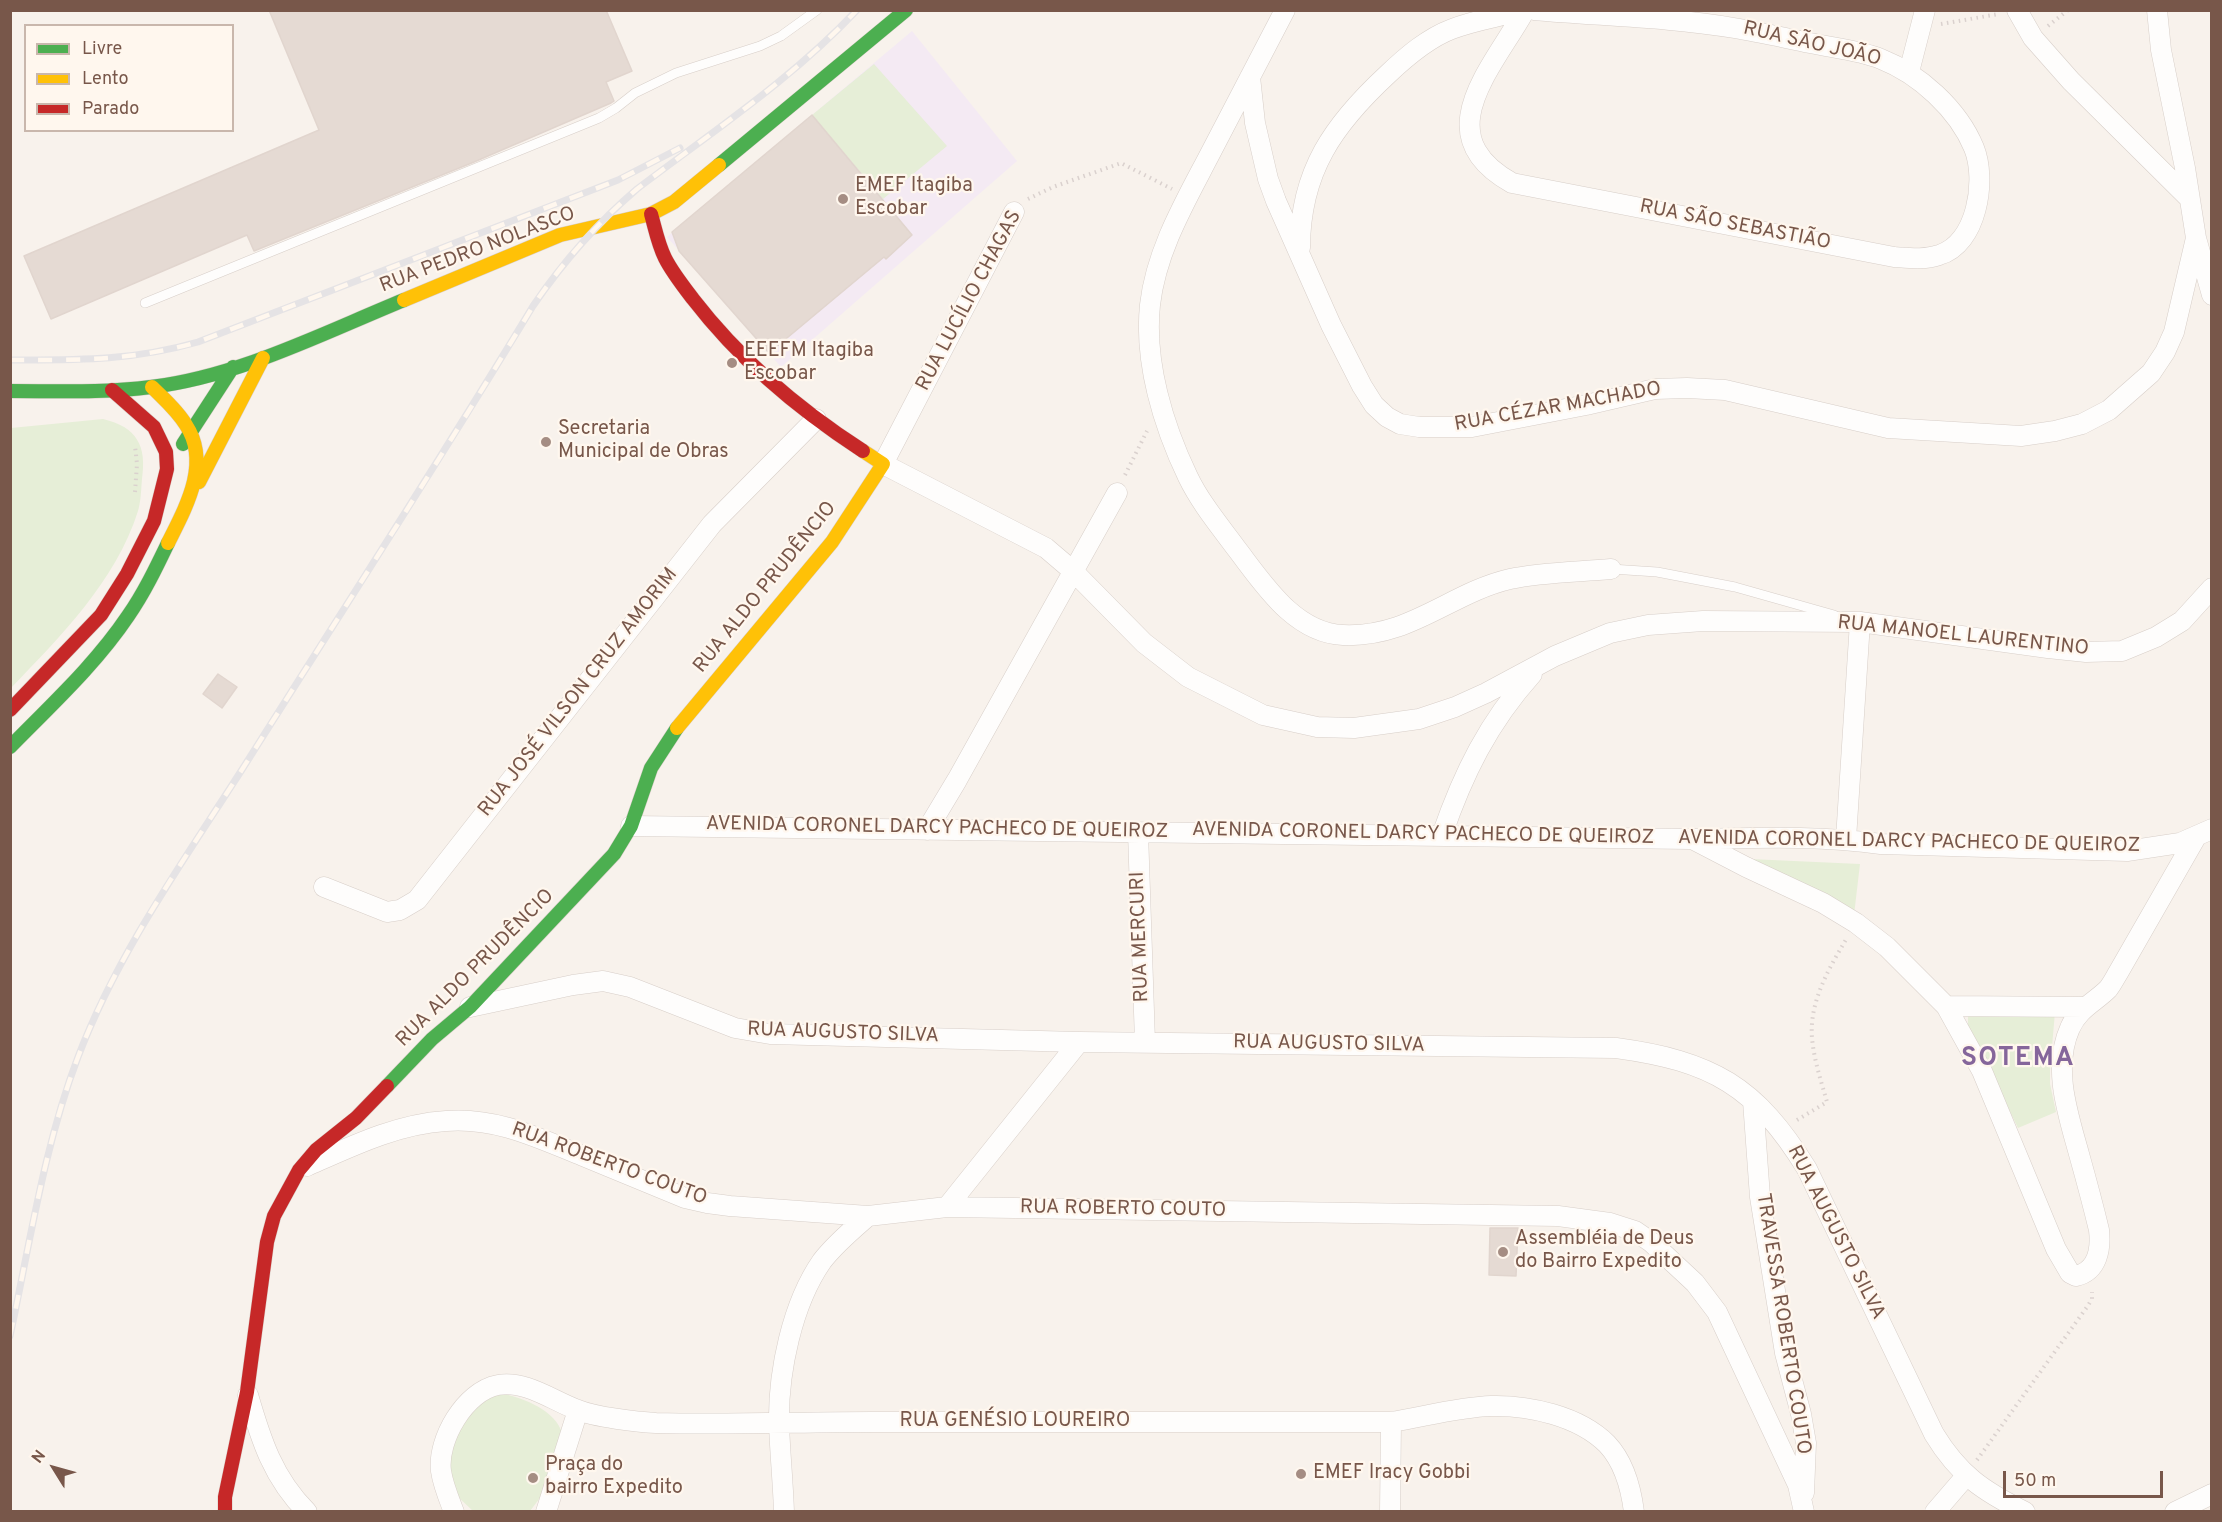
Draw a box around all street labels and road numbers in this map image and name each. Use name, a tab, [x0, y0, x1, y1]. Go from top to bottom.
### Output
street label: RUA SÃO JOÃO	[1741, 17, 1883, 73]
street label: RUA SÃO SEBASTIÃO	[1637, 196, 1833, 256]
street label: RUA PEDRO NOLASCO	[377, 203, 579, 299]
street label: RUA LUCÍLIO CHAGAS	[912, 207, 1028, 395]
street label: RUA CÉZAR MACHADO	[1453, 378, 1663, 438]
street label: RUA ALDO PRUDÊNCIO	[689, 497, 843, 679]
street label: RUA JOSÉ VILSON CRUZ AMORIM	[474, 564, 684, 822]
street label: RUA MANOEL LAURENTINO	[1836, 612, 2090, 662]
street label: AVENIDA CORONEL DARCY PACHECO DE QUEIROZ	[706, 813, 1168, 845]
street label: AVENIDA CORONEL DARCY PACHECO DE QUEIROZ	[1192, 819, 1654, 851]
street label: AVENIDA CORONEL DARCY PACHECO DE QUEIROZ	[1678, 827, 2140, 859]
street label: RUA MERCURI	[1127, 871, 1155, 1003]
street label: RUA ALDO PRUDÊNCIO	[392, 885, 560, 1053]
street label: RUA AUGUSTO SILVA	[747, 1019, 939, 1049]
street label: RUA AUGUSTO SILVA	[1233, 1031, 1425, 1059]
street label: RUA ROBERTO COUTO	[508, 1118, 710, 1212]
street label: RUA AUGUSTO SILVA	[1781, 1142, 1889, 1324]
street label: TRAVESSA ROBERTO COUTO	[1749, 1192, 1815, 1456]
street label: RUA ROBERTO COUTO	[1020, 1196, 1226, 1224]
street label: RUA GENÉSIO LOUREIRO	[900, 1410, 1130, 1434]

